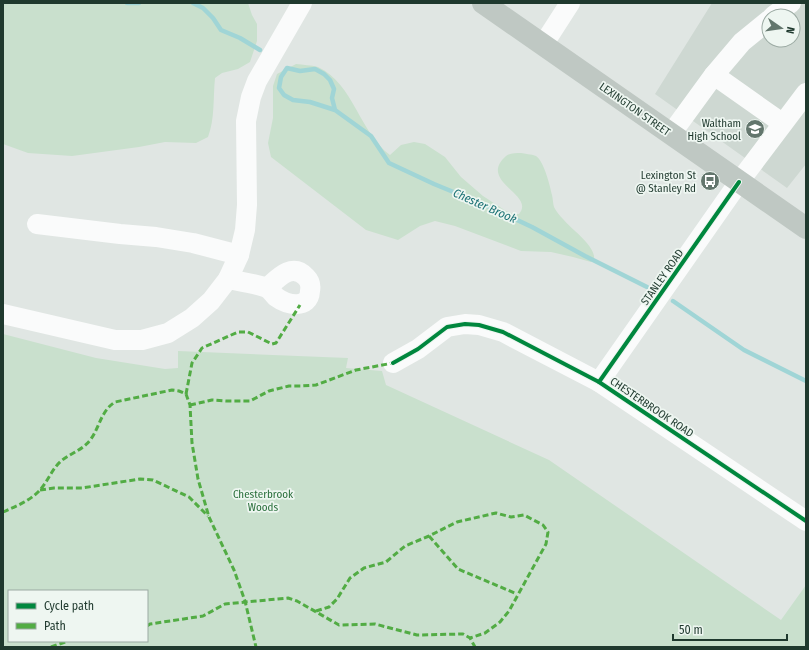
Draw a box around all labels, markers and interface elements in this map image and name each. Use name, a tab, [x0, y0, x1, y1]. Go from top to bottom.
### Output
north arrow	[761, 8, 801, 48]
text: N	[783, 25, 797, 35]
street label: LEXINGTON STREET	[597, 80, 673, 139]
place label: Waltham High School	[688, 117, 741, 143]
school or university icon: Waltham High School	[744, 118, 766, 140]
place label: Lexington St @ Stanley Rd	[636, 169, 696, 195]
bus stop icon: Lexington St @ Stanley Rd	[699, 170, 721, 192]
water label: Chester Brook	[451, 186, 519, 226]
street label: STANLEY ROAD	[638, 247, 686, 308]
street label: CHESTERBROOK ROAD	[608, 375, 696, 440]
park label: Chesterbrook Woods	[233, 488, 294, 514]
legend	[8, 590, 148, 642]
text: Cycle path	[44, 599, 94, 613]
scale bar	[673, 616, 787, 642]
text: Path	[44, 619, 66, 633]
text: 50 m	[679, 623, 703, 637]

